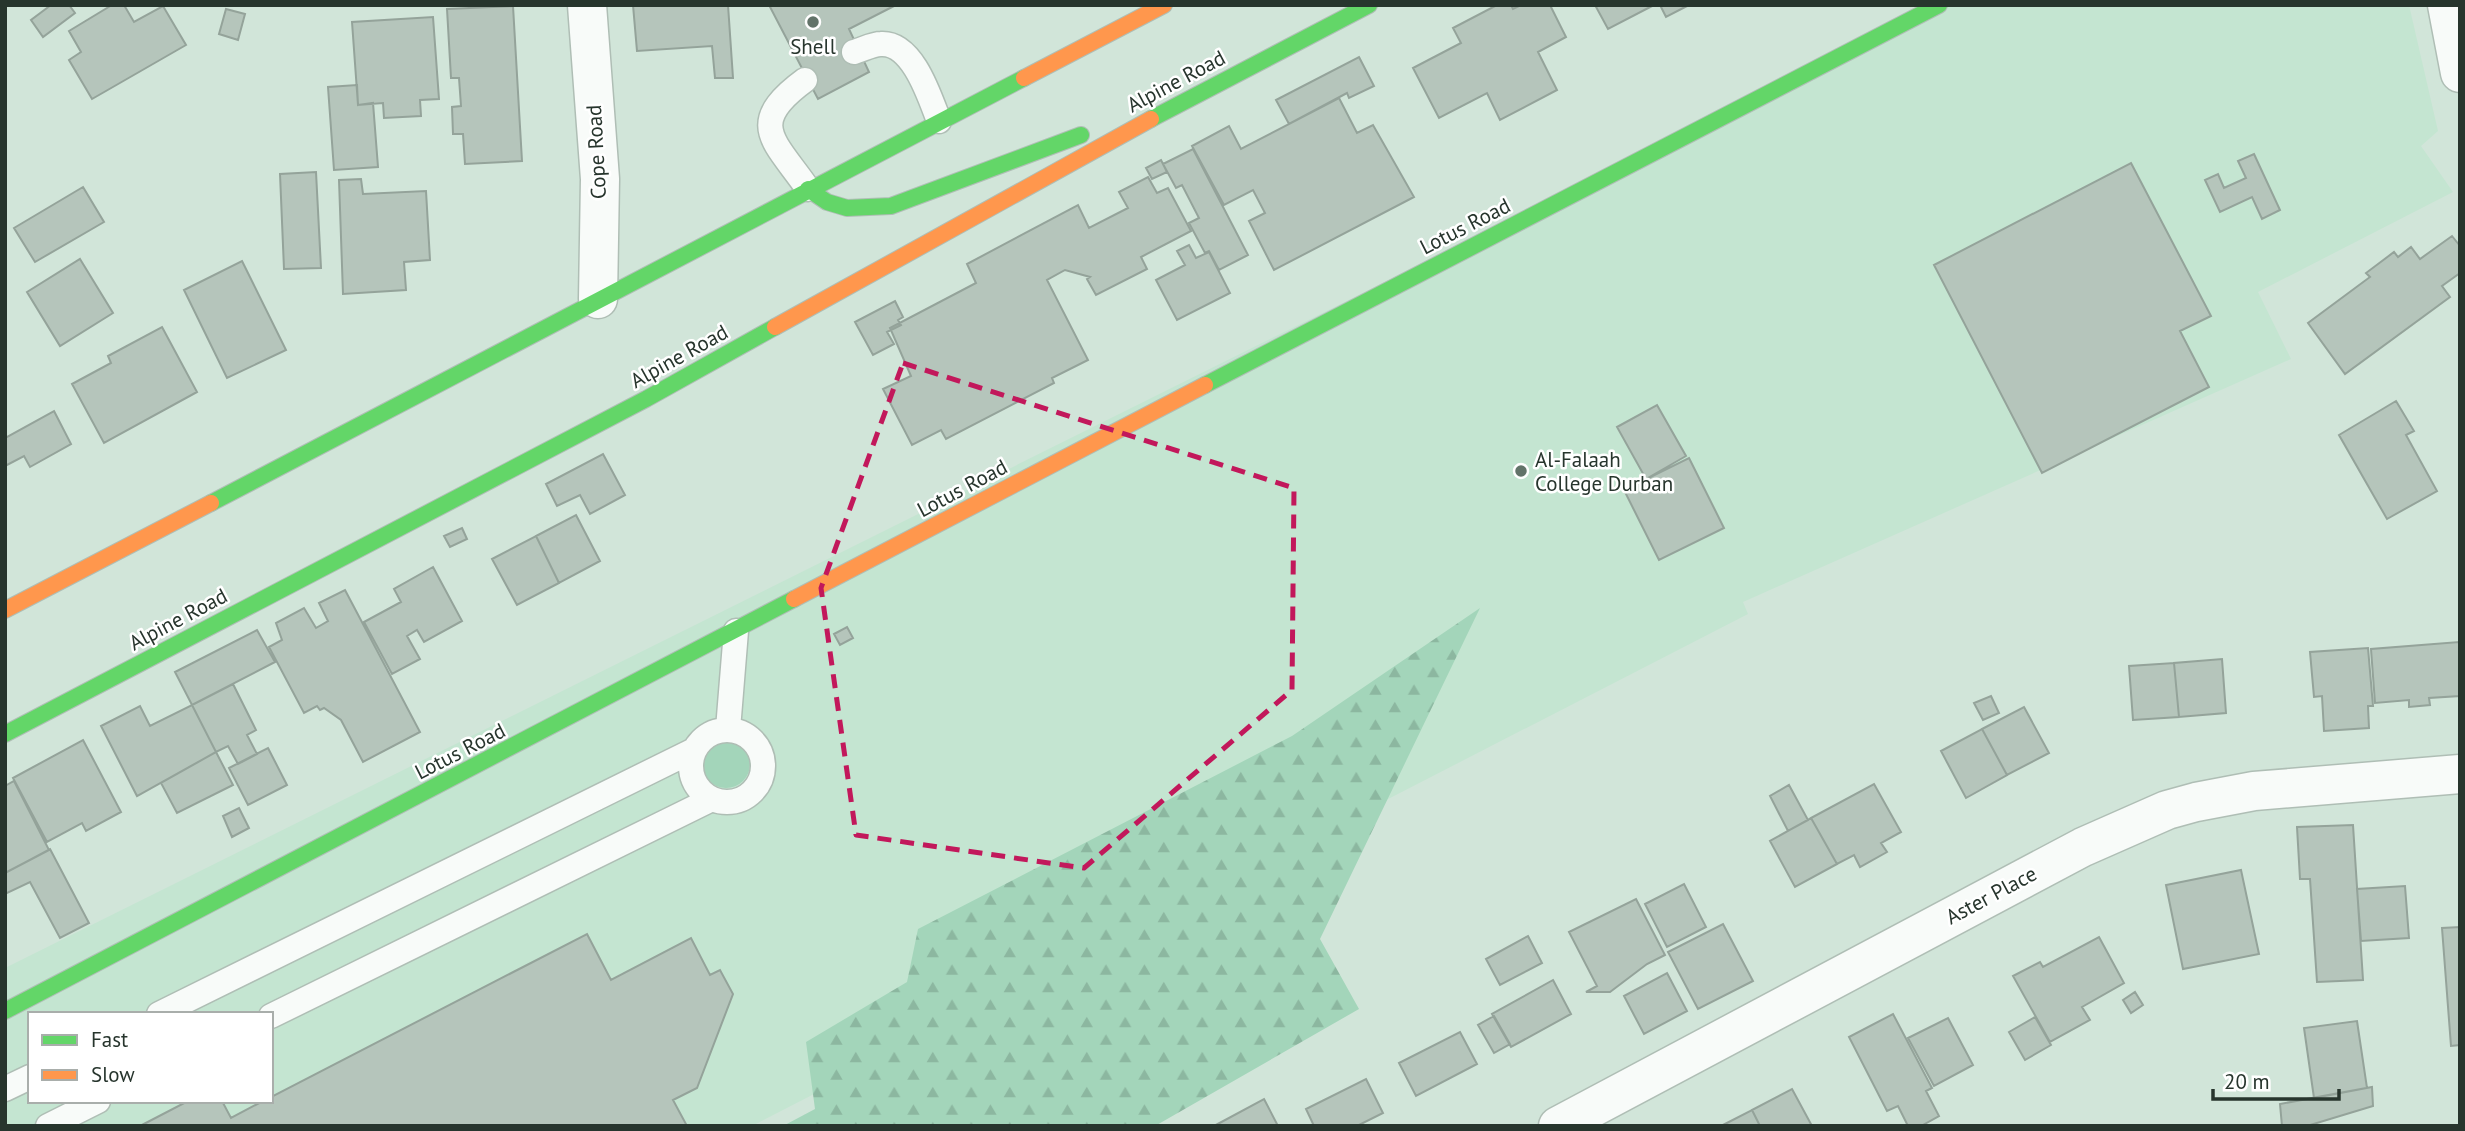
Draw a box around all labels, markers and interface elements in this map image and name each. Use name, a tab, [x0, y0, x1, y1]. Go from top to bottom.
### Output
marker: Shell	[805, 14, 821, 30]
place label: Shell	[790, 33, 836, 60]
street label: Alpine Road	[1122, 44, 1230, 118]
street label: Cope Road	[580, 104, 612, 200]
street label: Lotus Road	[1415, 192, 1515, 260]
street label: Alpine Road	[625, 318, 733, 394]
place label: Al-Falaah College Durban	[1535, 446, 1673, 497]
street label: Lotus Road	[912, 453, 1012, 523]
marker: Al-Falaah College Durban	[1513, 463, 1529, 479]
street label: Alpine Road	[124, 582, 232, 656]
street label: Lotus Road	[410, 717, 510, 785]
street label: Aster Place	[1941, 860, 2041, 930]
legend	[28, 1012, 273, 1103]
text: Fast	[91, 1026, 128, 1053]
scale bar	[2213, 1058, 2339, 1102]
text: Slow	[91, 1061, 135, 1088]
text: 20 m	[2224, 1068, 2270, 1095]

